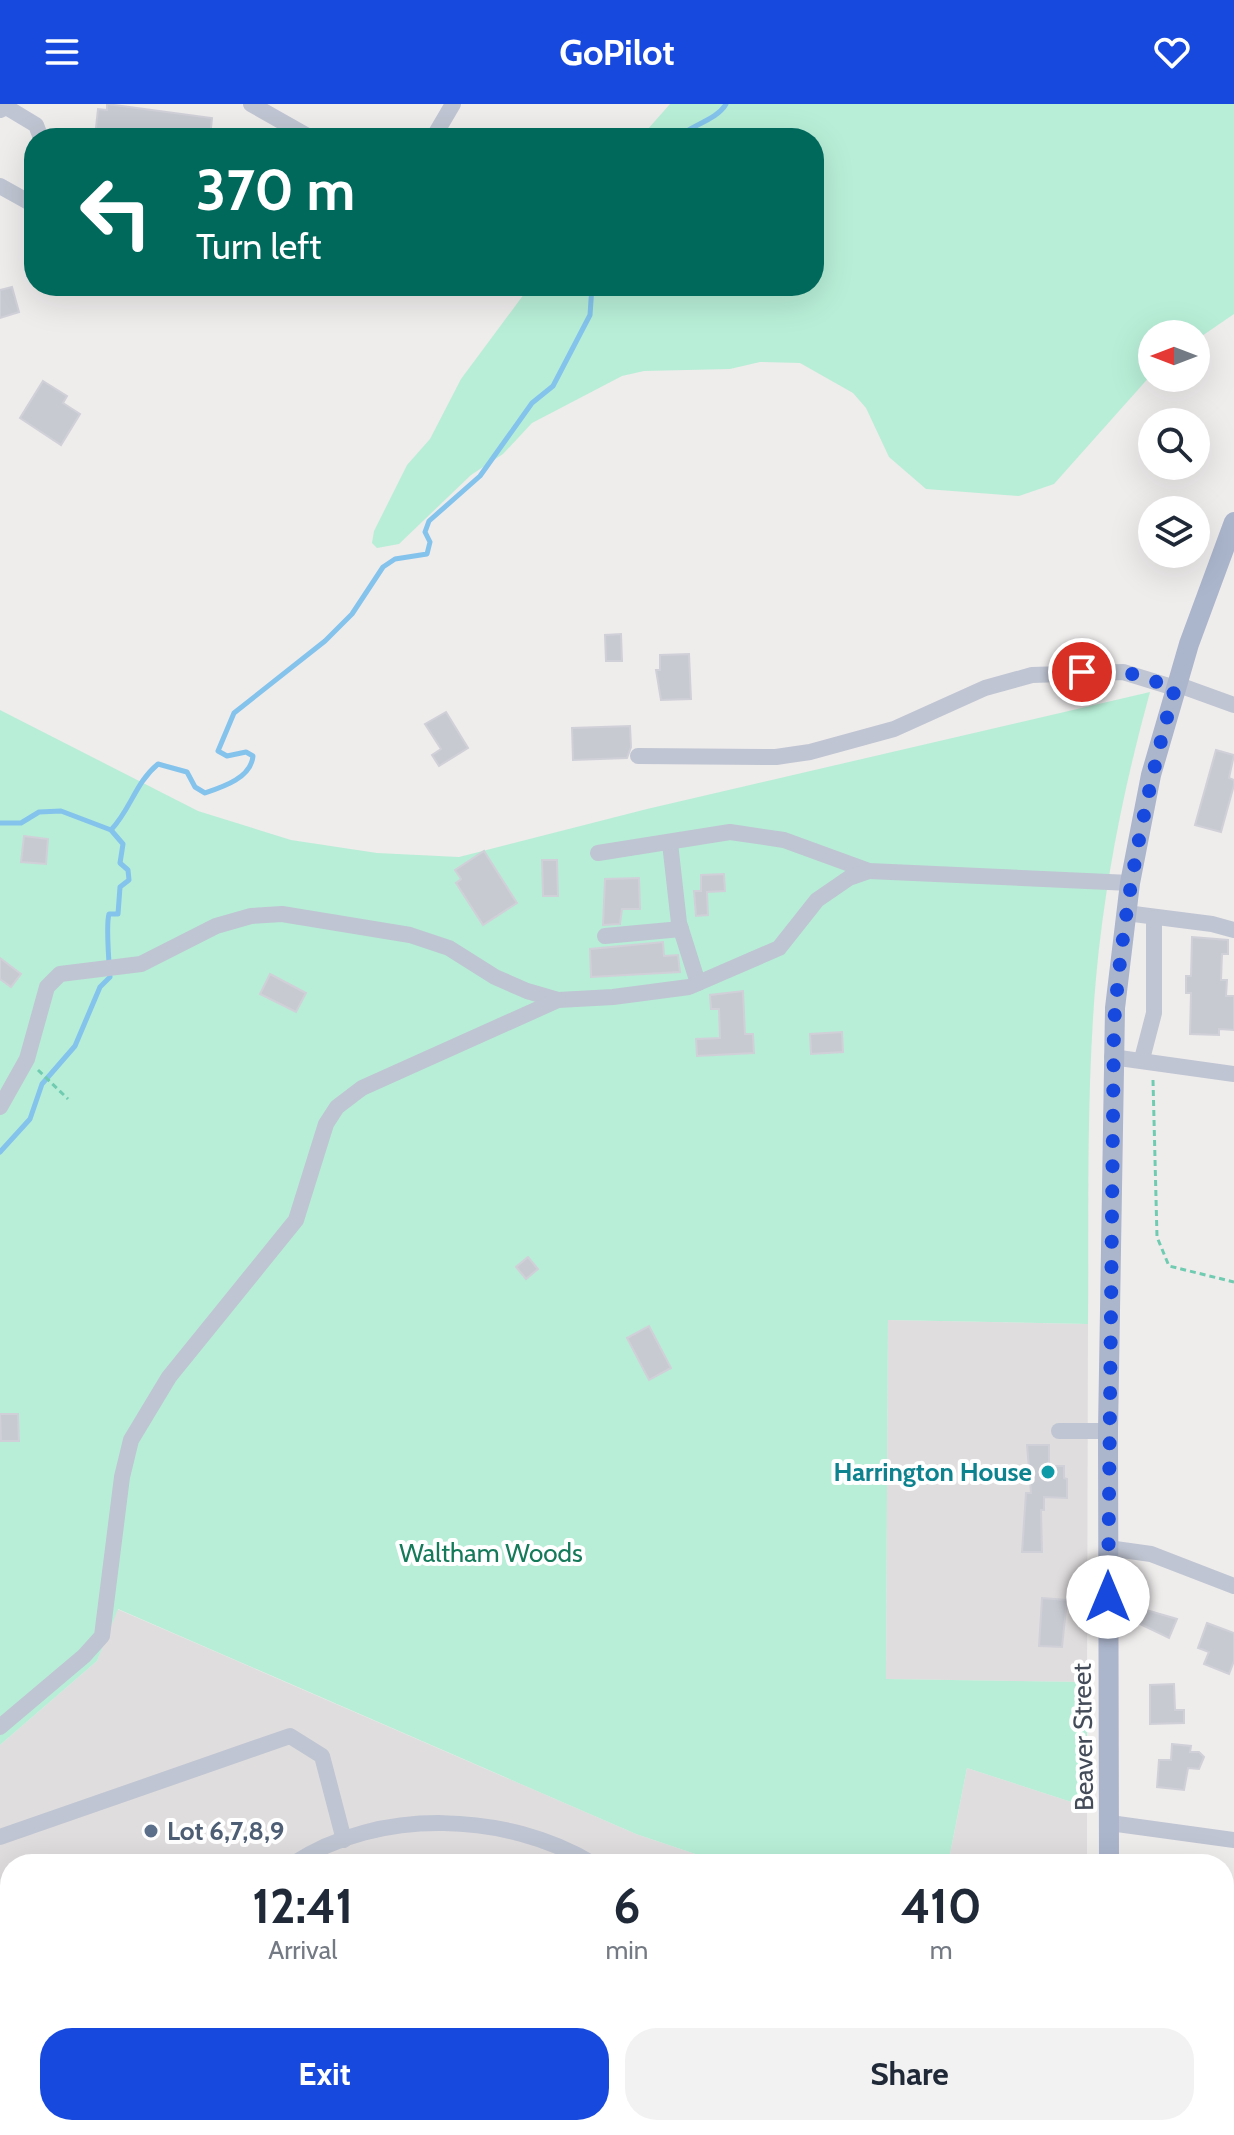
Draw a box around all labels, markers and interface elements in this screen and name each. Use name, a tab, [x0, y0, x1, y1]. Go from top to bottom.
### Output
icon: menu	[40, 30, 84, 74]
text: GoPilot	[559, 30, 675, 74]
icon: heart	[1150, 30, 1194, 74]
text: 370 m	[196, 156, 355, 224]
icon: left	[64, 160, 168, 264]
text: Turn left	[196, 224, 321, 268]
north arrow	[1138, 320, 1210, 392]
map controls	[1138, 320, 1210, 568]
button: search	[1138, 408, 1210, 480]
button: layers	[1138, 496, 1210, 568]
pin	[1048, 638, 1116, 706]
icon: arrive	[1060, 650, 1104, 694]
place label: Harrington House	[833, 1456, 1032, 1488]
marker: Harrington House	[1039, 1463, 1057, 1481]
park label: Waltham Woods	[399, 1537, 583, 1569]
position arrow	[1066, 1555, 1150, 1639]
street label: Beaver Street	[1066, 1663, 1100, 1811]
place label: Lot 6,7,8,9	[167, 1815, 284, 1847]
marker: Lot 6,7,8,9	[142, 1822, 160, 1840]
text: 12:41	[252, 1877, 353, 1935]
text: 6	[613, 1877, 640, 1935]
text: 410	[901, 1877, 982, 1935]
text: Arrival	[268, 1934, 337, 1966]
text: min	[606, 1934, 648, 1966]
text: m	[930, 1934, 953, 1966]
button: Exit	[40, 2028, 609, 2120]
button: Share	[625, 2028, 1194, 2120]

